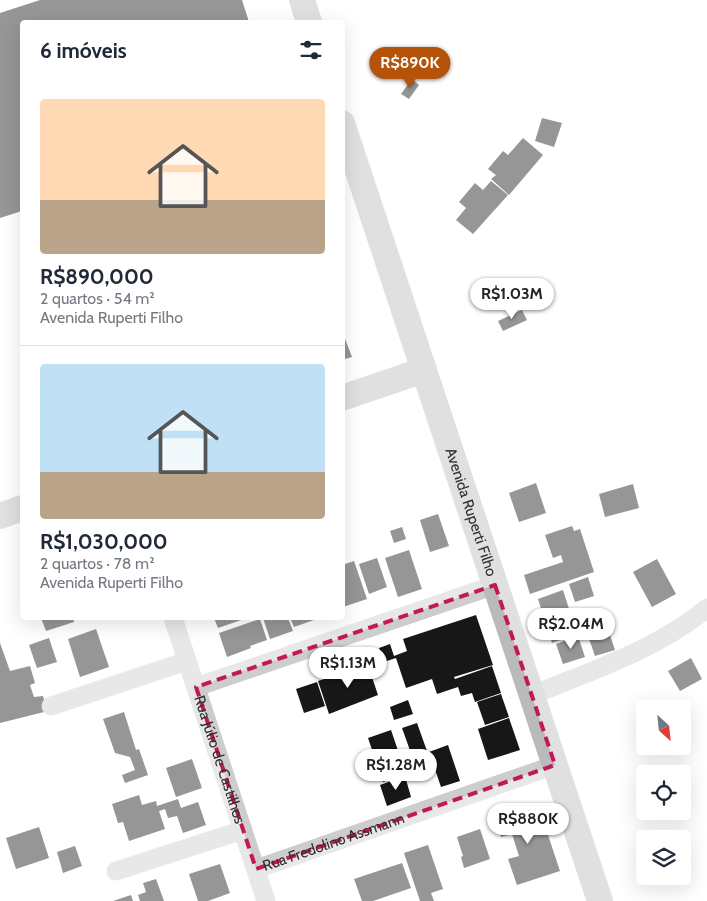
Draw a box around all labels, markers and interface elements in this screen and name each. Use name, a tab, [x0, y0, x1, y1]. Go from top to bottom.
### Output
icon: filters	[297, 36, 325, 64]
text: 6 imóveis	[40, 38, 127, 63]
pin: R$890K	[369, 46, 451, 89]
text: R$890K	[380, 53, 440, 72]
icon: home	[138, 131, 228, 221]
text: R$890,000	[40, 264, 154, 289]
pin: R$1.03M	[466, 278, 558, 320]
text: R$1.03M	[481, 284, 543, 303]
text: 2 quartos · 54 m²	[40, 289, 155, 308]
text: Avenida Ruperti Filho	[40, 308, 183, 327]
icon: home	[138, 397, 228, 487]
street label: Avenida Ruperti Filho	[441, 446, 501, 579]
text: R$1,030,000	[40, 529, 168, 554]
text: 2 quartos · 78 m²	[40, 554, 154, 573]
text: Avenida Ruperti Filho	[40, 573, 183, 592]
pin: R$2.04M	[525, 608, 617, 650]
text: R$2.04M	[538, 614, 604, 633]
pin: R$1.13M	[302, 646, 394, 689]
text: R$1.13M	[320, 653, 376, 672]
street label: Rua Júlio de Castilhos	[190, 693, 249, 826]
north arrow	[636, 700, 691, 755]
map controls	[636, 700, 691, 885]
pin: R$1.28M	[350, 748, 442, 791]
text: R$1.28M	[366, 755, 426, 774]
button: locate	[636, 765, 691, 820]
pin: R$880K	[487, 802, 569, 845]
street label: Rua Fredolino Assmann	[260, 809, 407, 875]
text: R$880K	[498, 809, 558, 828]
button: layers	[636, 830, 691, 885]

